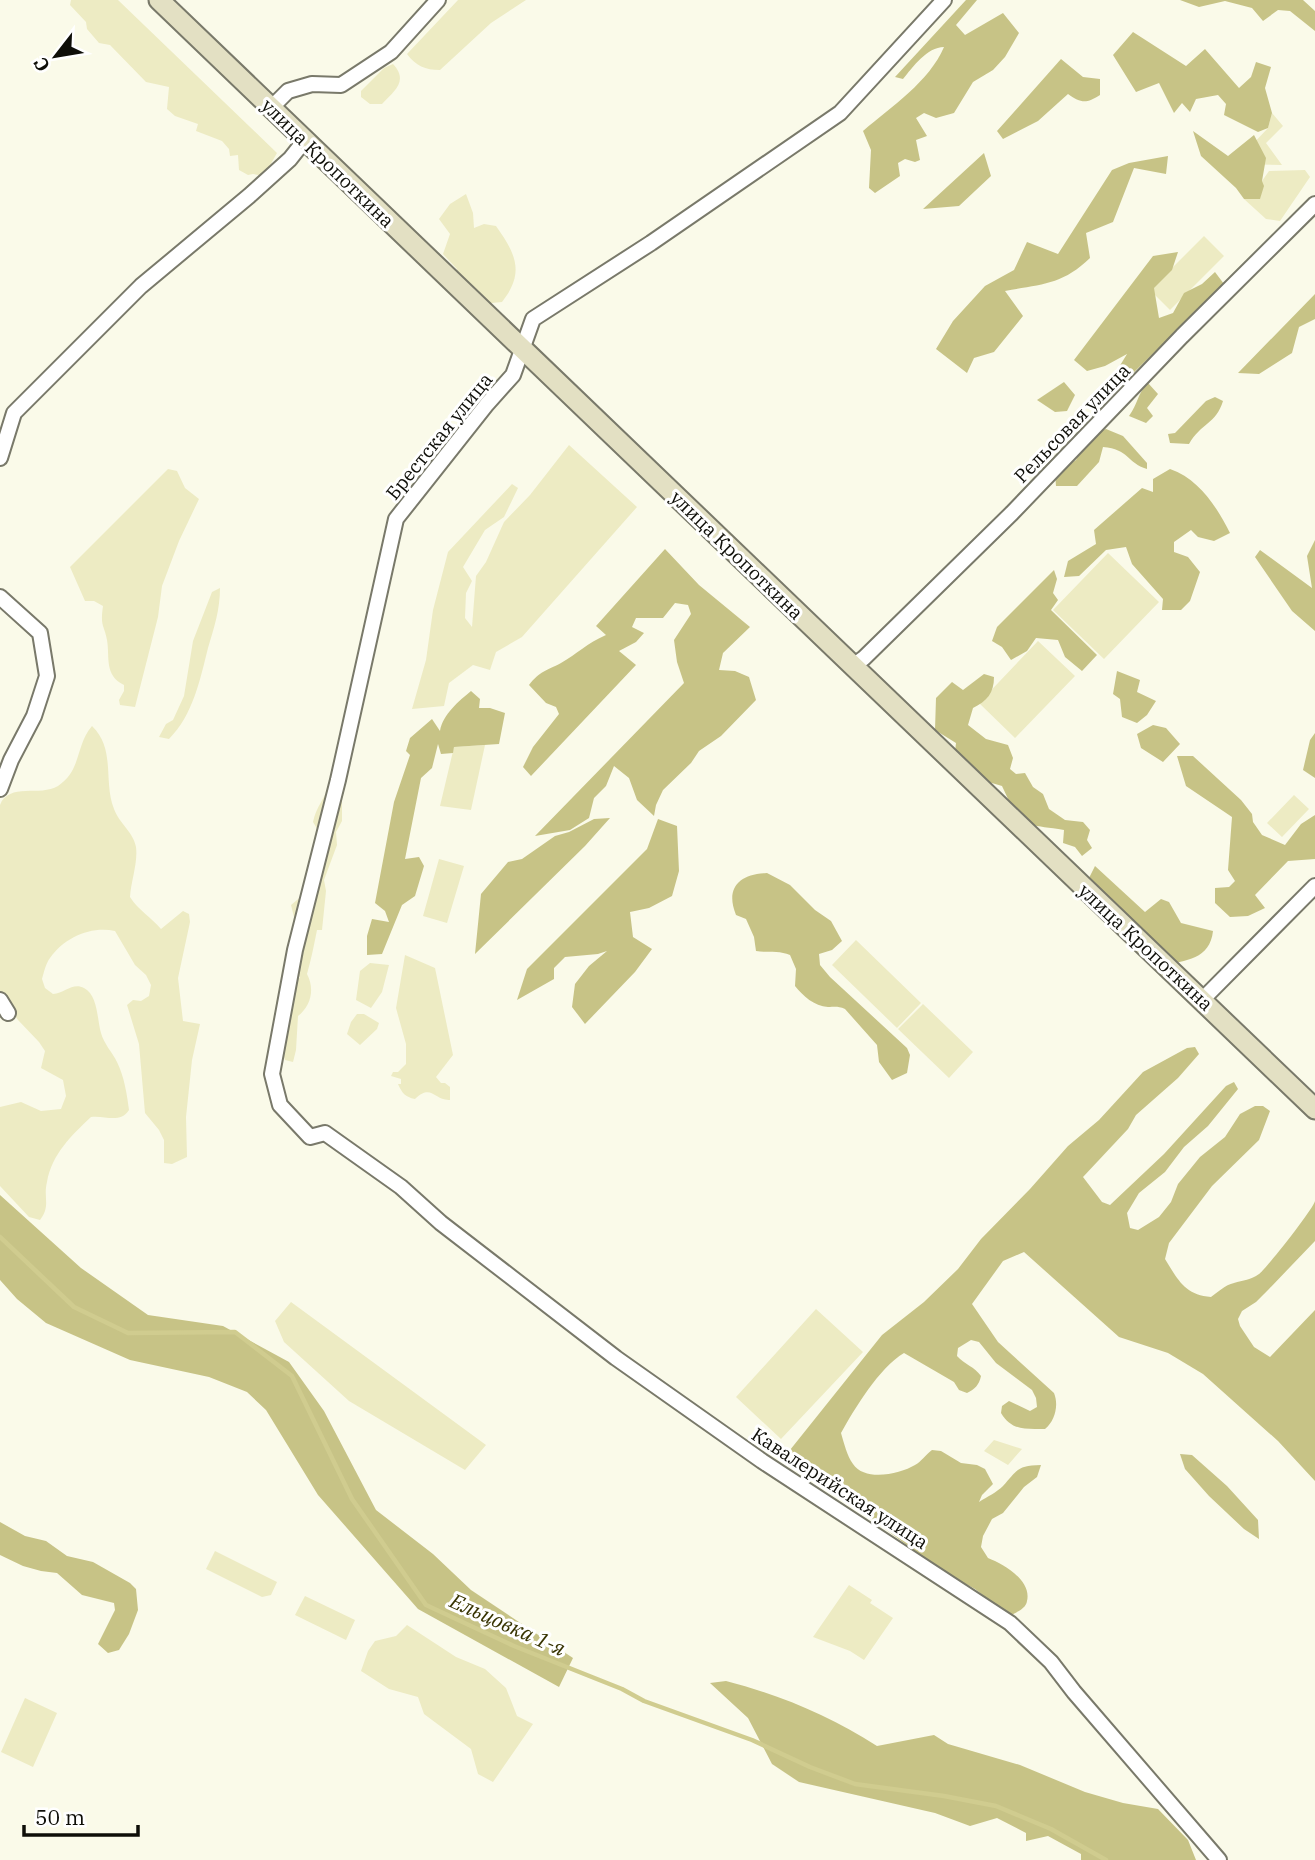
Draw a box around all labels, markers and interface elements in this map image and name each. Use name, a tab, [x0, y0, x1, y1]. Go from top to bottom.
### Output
north arrow	[21, 21, 91, 91]
text: С	[28, 53, 55, 76]
street label: улица Кропоткина	[256, 93, 400, 233]
street label: Рельсовая улица	[1009, 358, 1135, 488]
street label: Брестская улица	[380, 368, 498, 504]
street label: улица Кропоткина	[665, 485, 809, 625]
street label: улица Кропоткина	[1074, 878, 1218, 1016]
street label: Кавалерийская улица	[747, 1422, 933, 1554]
water label: Ельцовка 1-я	[445, 1586, 570, 1662]
scale bar	[24, 1794, 138, 1838]
text: 50 m	[35, 1803, 85, 1831]

